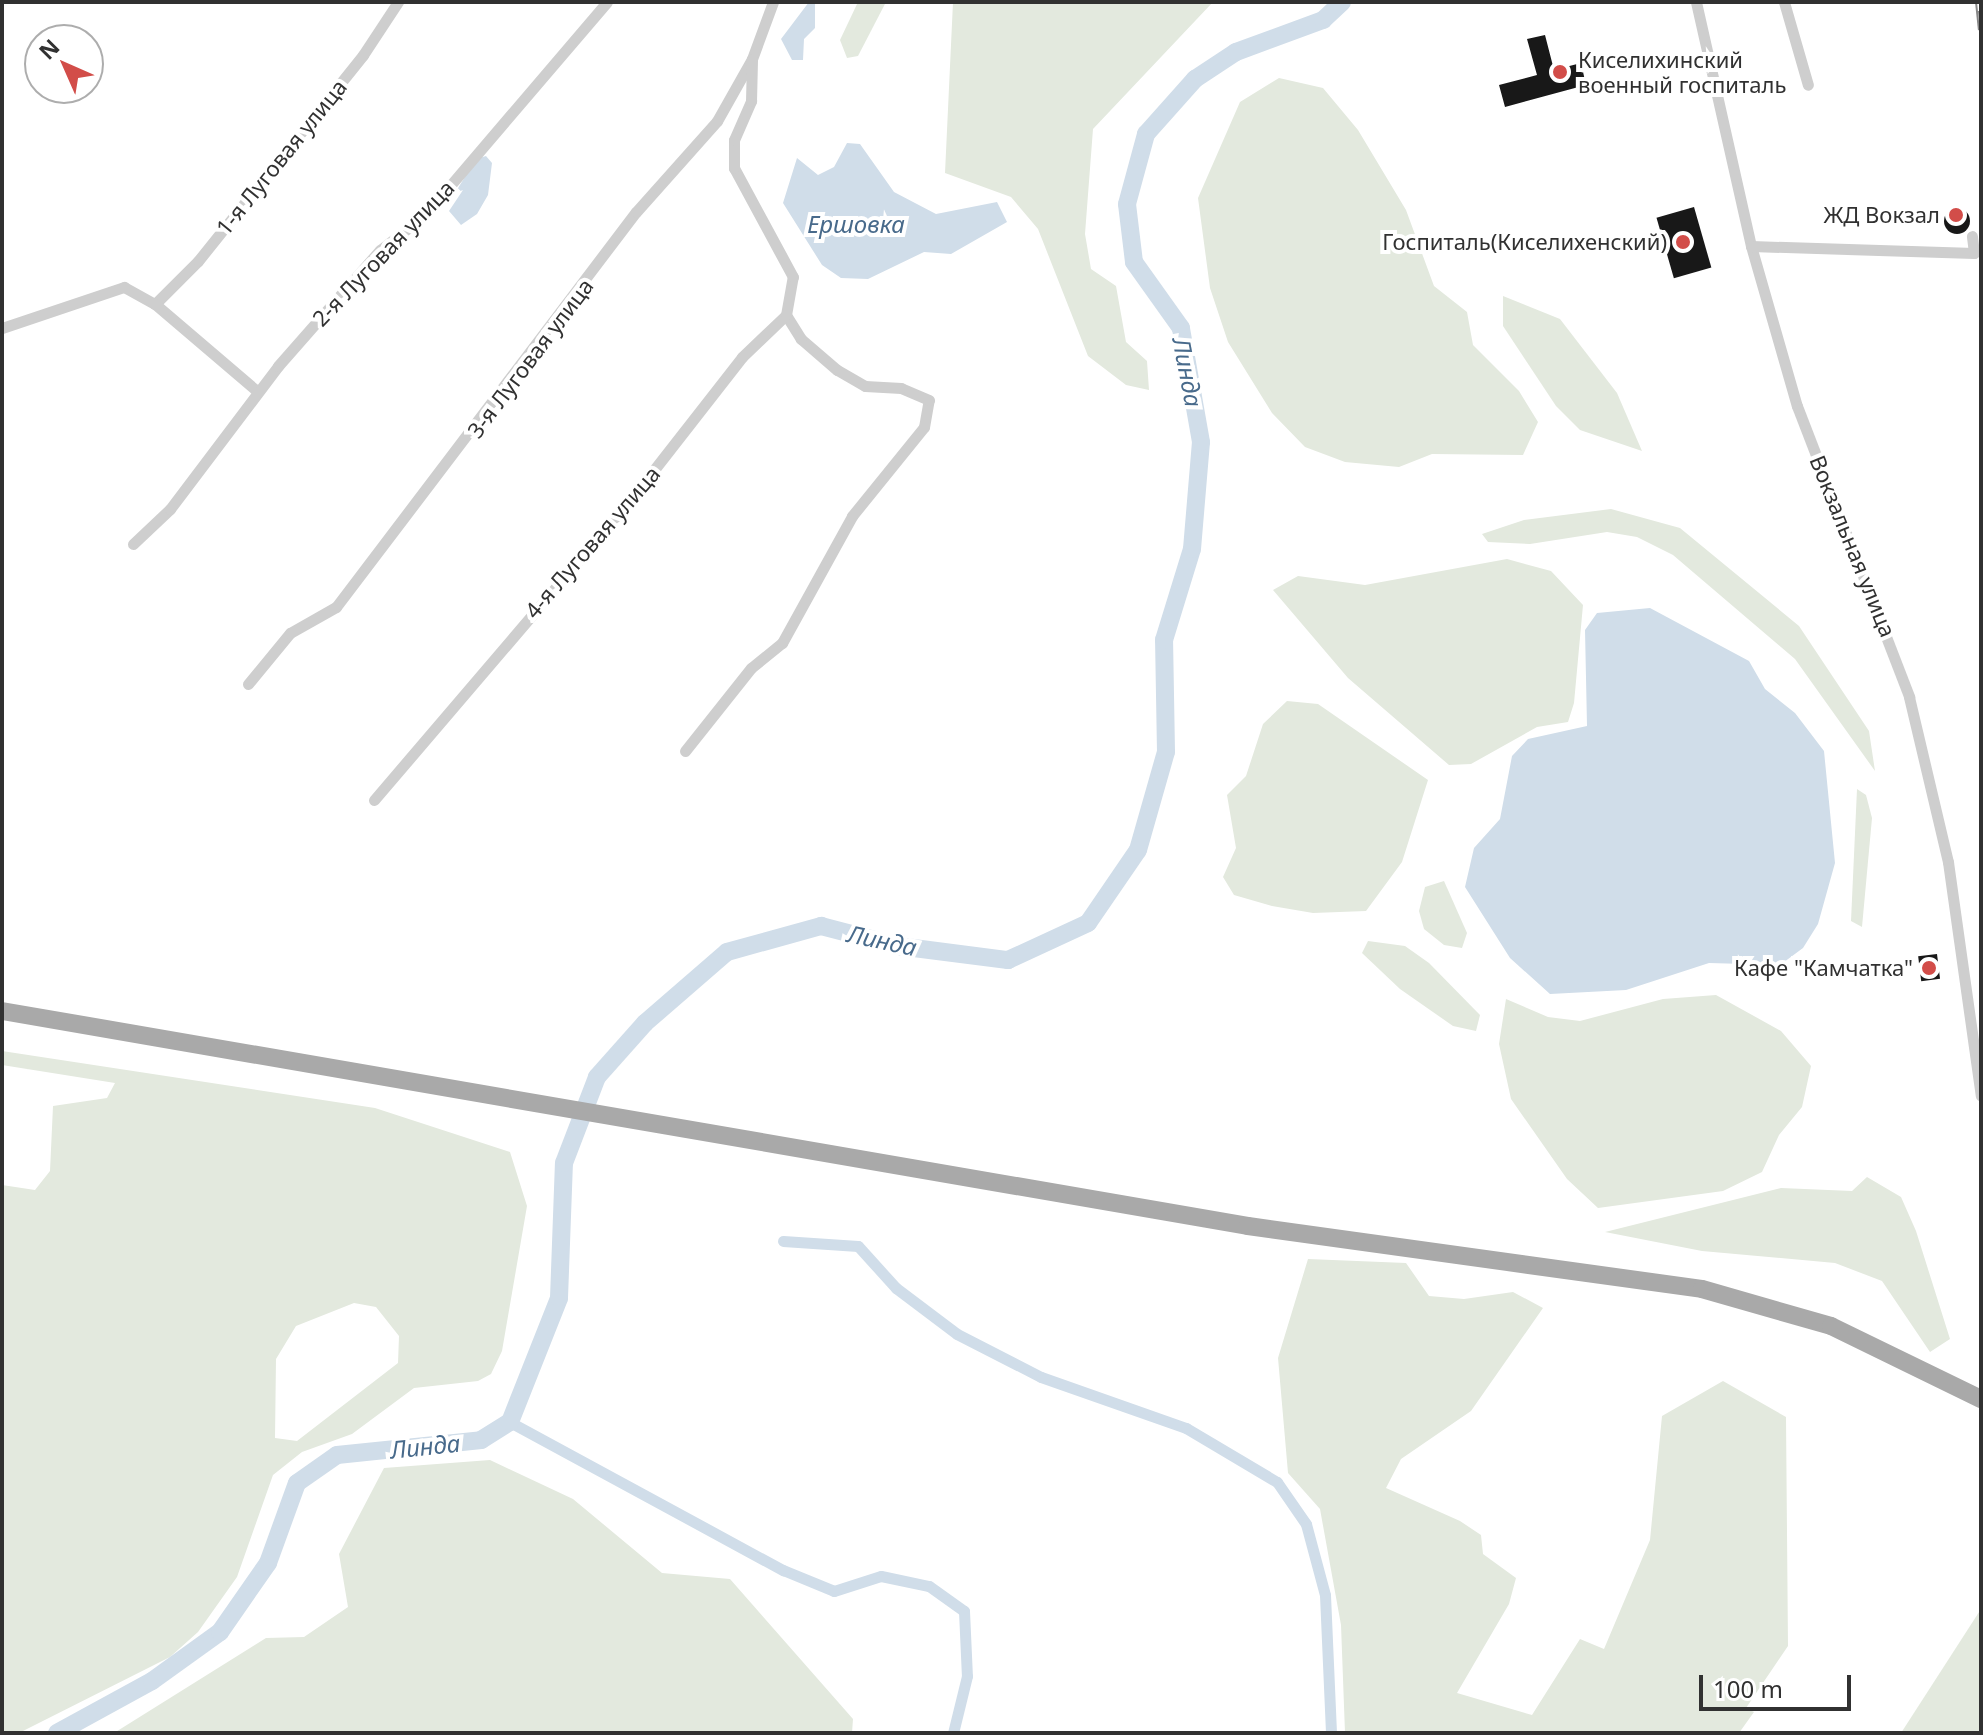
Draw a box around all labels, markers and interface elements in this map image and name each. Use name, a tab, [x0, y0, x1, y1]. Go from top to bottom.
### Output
north arrow	[24, 24, 104, 104]
text: N	[32, 32, 65, 65]
place label: Киселихинский военный госпиталь	[1578, 46, 1786, 98]
marker: Киселихинский военный госпиталь	[1549, 61, 1571, 83]
street label: 1-я Луговая улица	[210, 74, 352, 240]
street label: 2-я Луговая улица	[307, 175, 459, 331]
place label: ЖД Вокзал	[1823, 202, 1940, 228]
marker: ЖД Вокзал	[1947, 206, 1965, 224]
water label: Ершовка	[807, 210, 905, 238]
place label: Госпиталь(Киселихенский)	[1382, 229, 1667, 255]
marker: Госпиталь(Киселихенский)	[1674, 233, 1692, 251]
street label: 3-я Луговая улица	[462, 273, 598, 443]
water label: Линда	[1167, 335, 1209, 409]
street label: Вокзальная улица	[1805, 451, 1901, 641]
street label: 4-я Луговая улица	[519, 461, 665, 623]
water label: Линда	[845, 919, 919, 961]
place label: Кафе "Камчатка"	[1734, 955, 1913, 981]
marker: Кафе "Камчатка"	[1920, 959, 1938, 977]
water label: Линда	[388, 1428, 462, 1464]
scale bar	[1703, 1659, 1855, 1709]
text: 100 m	[1713, 1672, 1783, 1705]

